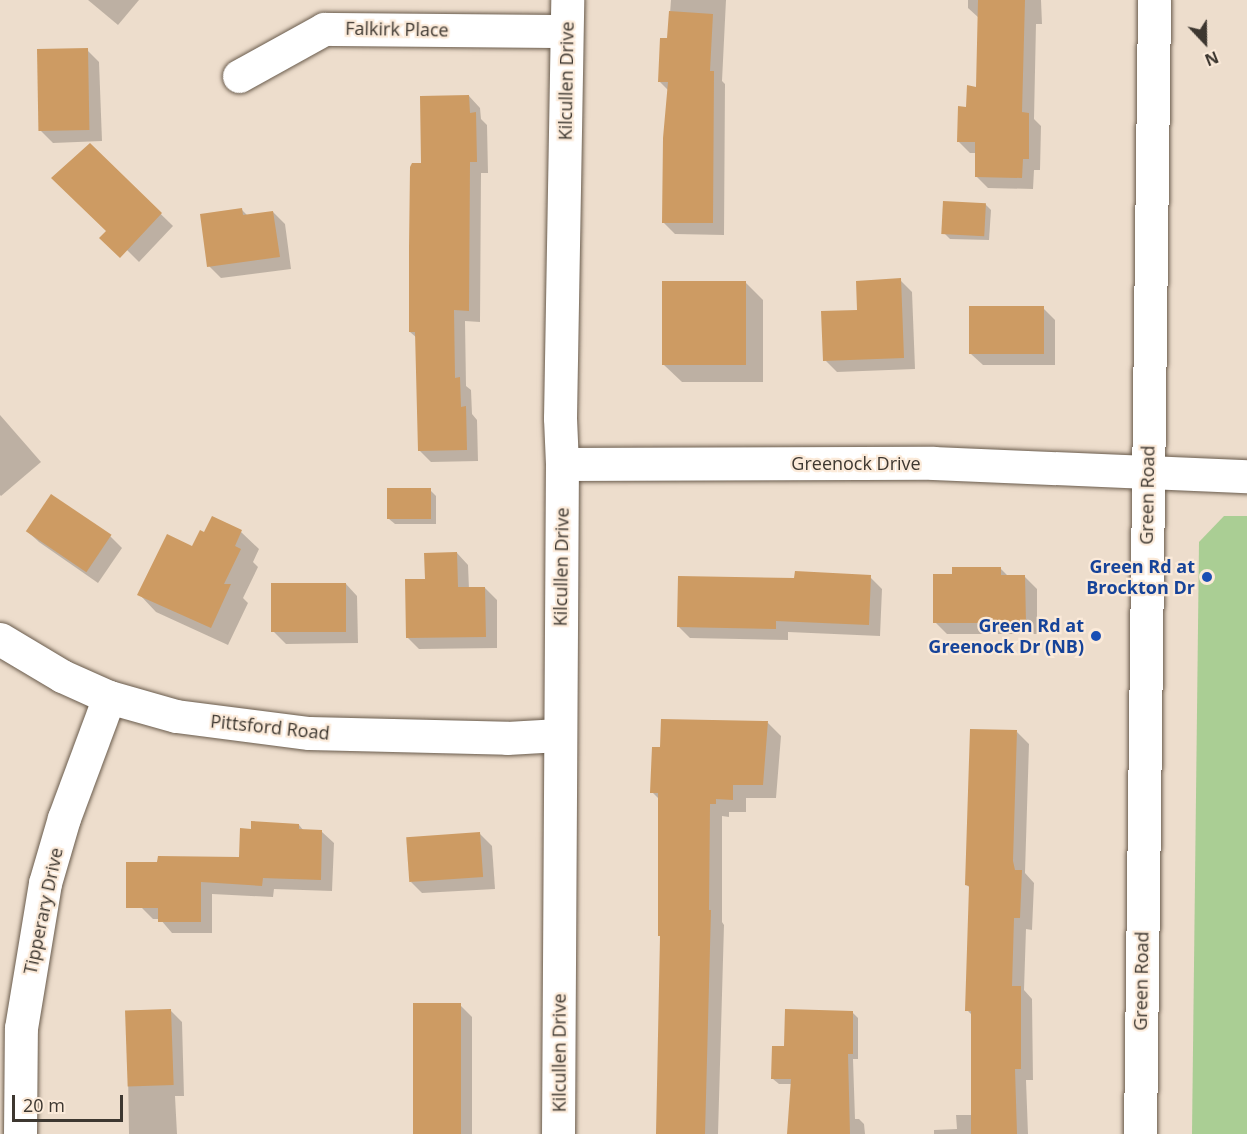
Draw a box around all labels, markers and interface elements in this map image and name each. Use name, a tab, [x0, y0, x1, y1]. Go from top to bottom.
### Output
north arrow	[1175, 12, 1235, 72]
street label: Falkirk Place	[345, 17, 449, 41]
street label: Kilcullen Drive	[554, 21, 578, 141]
text: N	[1202, 46, 1222, 71]
street label: Green Road	[1135, 445, 1159, 545]
street label: Greenock Drive	[791, 452, 921, 474]
street label: Kilcullen Drive	[549, 507, 573, 627]
place label: Green Rd at Brockton Dr	[1086, 556, 1195, 598]
marker: Green Rd at Brockton Dr	[1200, 570, 1214, 584]
place label: Green Rd at Greenock Dr (NB)	[928, 615, 1084, 658]
marker: Green Rd at Greenock Dr (NB)	[1089, 629, 1103, 643]
street label: Pittsford Road	[209, 710, 331, 744]
street label: Tipperary Drive	[19, 846, 67, 976]
street label: Green Road	[1129, 931, 1153, 1031]
street label: Kilcullen Drive	[548, 994, 570, 1112]
scale bar	[15, 1083, 126, 1121]
text: 20 m	[23, 1093, 65, 1117]

